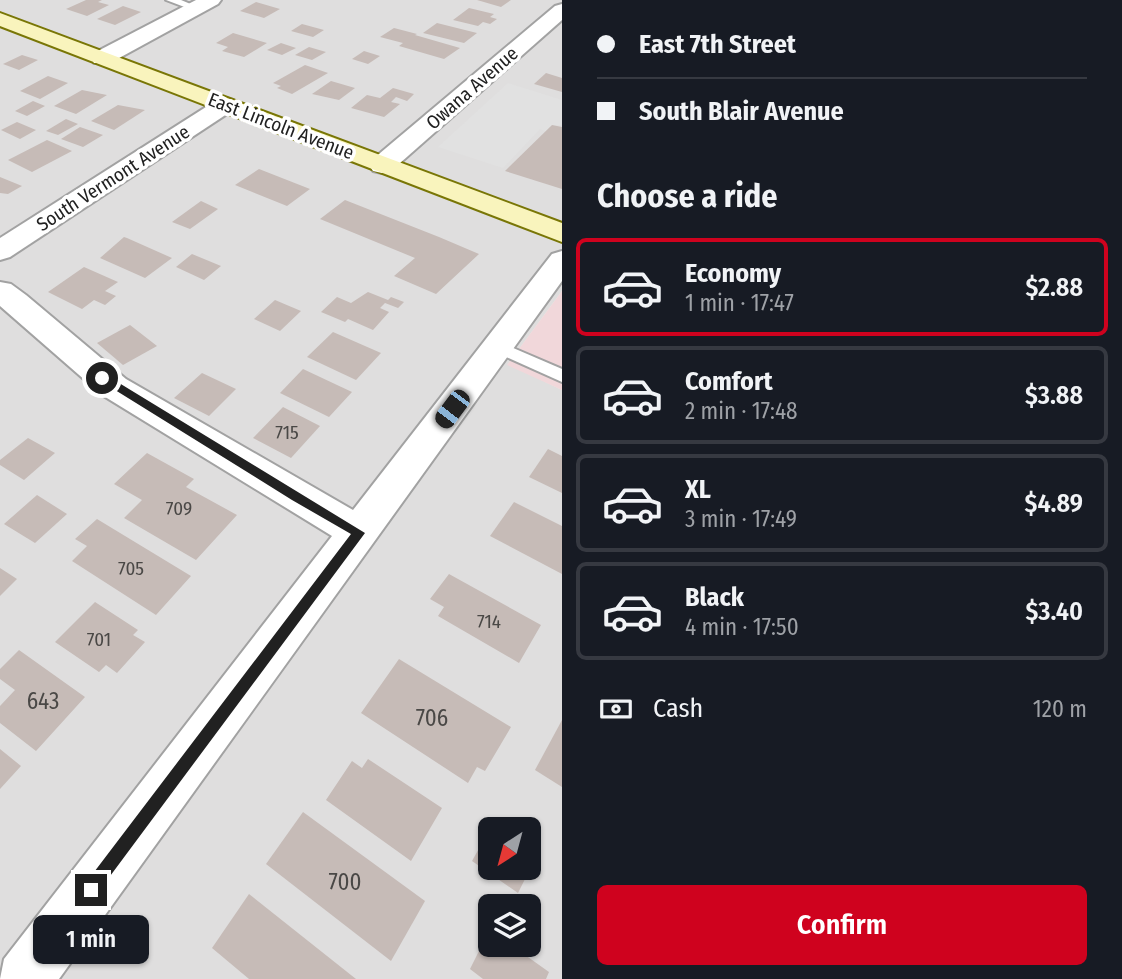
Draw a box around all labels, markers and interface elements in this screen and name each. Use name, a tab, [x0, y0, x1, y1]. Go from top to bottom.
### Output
text: East 7th Street	[639, 29, 796, 60]
street label: Owana Avenue	[421, 42, 523, 134]
street label: East Lincoln Avenue	[205, 88, 357, 164]
text: South Blair Avenue	[639, 96, 844, 127]
street label: South Vermont Avenue	[32, 120, 194, 236]
text: Choose a ride	[597, 177, 778, 215]
icon: car	[601, 256, 664, 319]
text: Economy	[685, 258, 781, 289]
text: $2.88	[1025, 272, 1083, 303]
text: 1 min · 17:47	[685, 289, 794, 317]
route start	[86, 362, 118, 394]
icon: car	[601, 364, 664, 427]
text: Comfort	[685, 366, 773, 397]
text: $3.88	[1025, 380, 1083, 411]
car	[431, 386, 474, 432]
text: 2 min · 17:48	[685, 397, 798, 425]
house number: 715	[275, 421, 299, 444]
icon: car	[601, 472, 664, 535]
text: XL	[685, 474, 711, 505]
text: $4.89	[1025, 488, 1083, 519]
house number: 709	[166, 497, 192, 520]
text: 3 min · 17:49	[685, 505, 797, 533]
house number: 705	[118, 557, 144, 580]
icon: car	[601, 580, 664, 643]
text: Black	[685, 582, 744, 613]
text: $3.40	[1026, 596, 1083, 627]
house number: 714	[477, 610, 501, 633]
text: 4 min · 17:50	[685, 613, 799, 641]
house number: 701	[87, 628, 111, 651]
house number: 643	[27, 687, 59, 715]
icon: cash	[597, 690, 635, 728]
text: Cash	[653, 693, 703, 724]
text: 120 m	[1033, 695, 1087, 723]
house number: 706	[416, 704, 448, 732]
north arrow	[478, 817, 541, 880]
map controls	[478, 817, 541, 957]
house number: 700	[328, 868, 362, 896]
route end	[75, 874, 107, 906]
button: Confirm	[597, 885, 1087, 965]
button: layers	[478, 894, 541, 957]
callout: 1 min	[33, 914, 149, 964]
text: 1 min	[66, 925, 116, 953]

